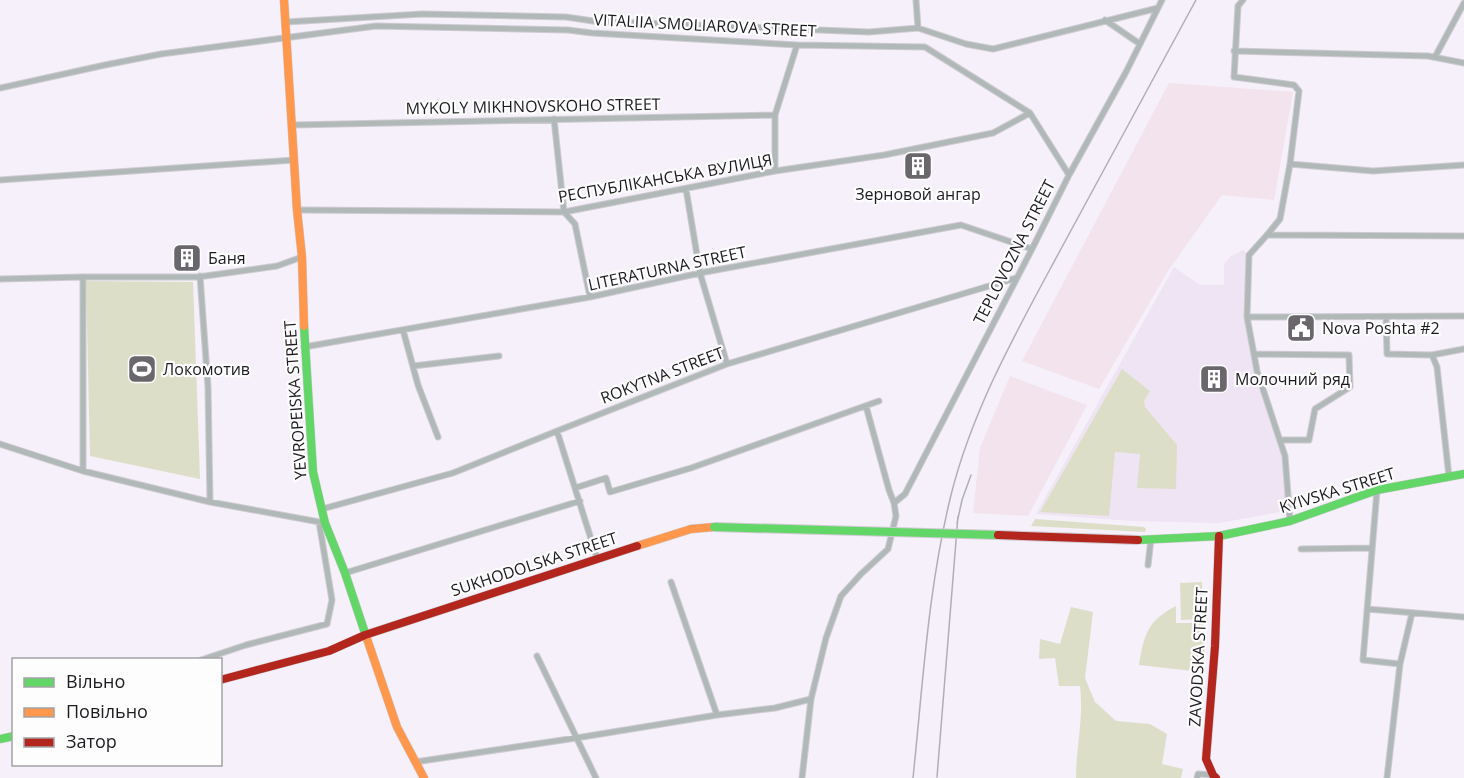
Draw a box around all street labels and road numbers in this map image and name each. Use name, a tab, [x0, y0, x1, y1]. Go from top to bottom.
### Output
street label: VITALIIA SMOLIAROVA STREET	[593, 8, 817, 42]
street label: MYKOLY MIKHNOVSKOHO STREET	[405, 93, 661, 119]
street label: РЕСПУБЛІКАНСЬКА ВУЛИЦЯ	[556, 148, 774, 208]
street label: TEPLOVOZNA STREET	[968, 176, 1060, 328]
street label: LITERATURNA STREET	[586, 240, 748, 296]
street label: YEVROPEISKA STREET	[278, 319, 312, 480]
street label: ROKYTNA STREET	[597, 341, 727, 409]
street label: KYIVSKA STREET	[1277, 462, 1398, 518]
street label: SUKHODOLSKA STREET	[448, 527, 620, 601]
street label: ZAVODSKA STREET	[1183, 586, 1213, 727]

